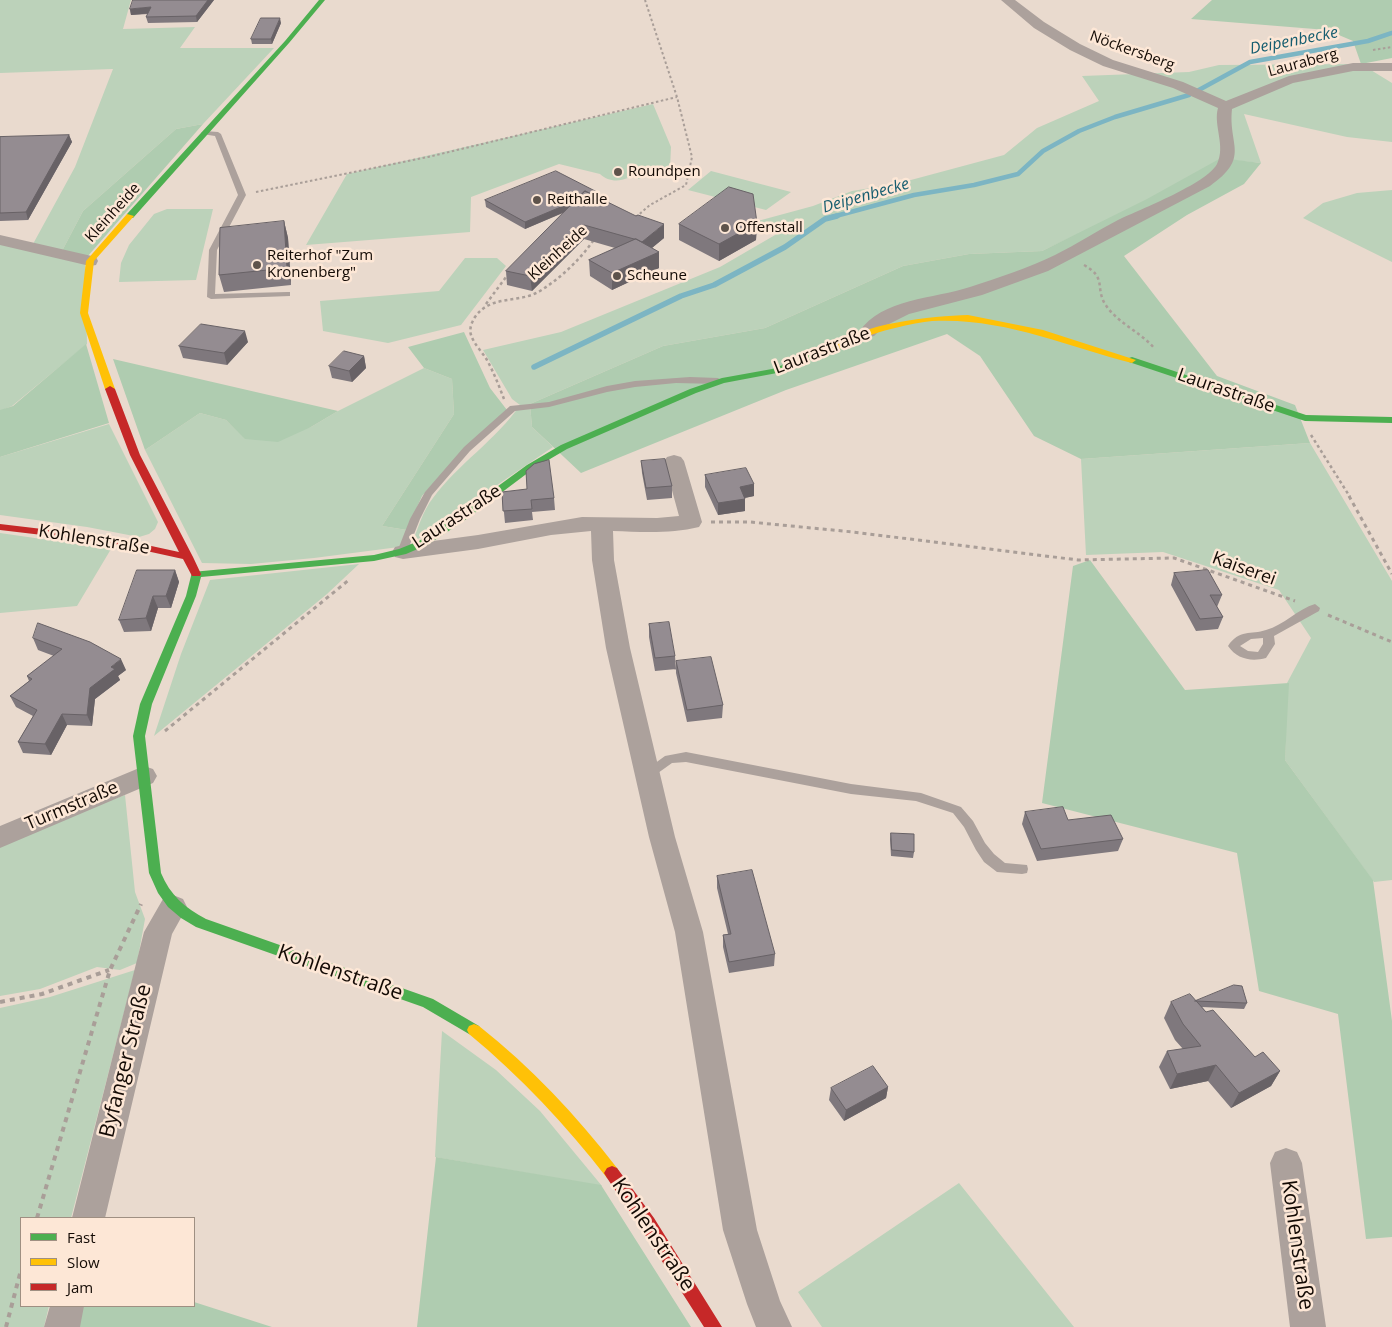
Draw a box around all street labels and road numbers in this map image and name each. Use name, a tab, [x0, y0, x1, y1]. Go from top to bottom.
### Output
street label: Nöckersberg	[1087, 27, 1177, 75]
street label: Lauraberg	[1266, 45, 1340, 81]
street label: Kleinheide	[82, 180, 144, 246]
street label: Kleinheide	[525, 222, 591, 284]
street label: Laurastraße	[771, 323, 873, 379]
street label: Laurastraße	[1175, 364, 1277, 418]
street label: Laurastraße	[409, 480, 505, 554]
street label: Kohlenstraße	[37, 521, 151, 559]
street label: Kaiserei	[1209, 548, 1279, 590]
street label: Turmstraße	[22, 777, 122, 835]
street label: Kohlenstraße	[274, 940, 406, 1006]
street label: Byfanger Straße	[95, 982, 157, 1140]
street label: Kohlenstraße	[606, 1174, 700, 1296]
street label: Kohlenstraße	[1275, 1178, 1319, 1312]

